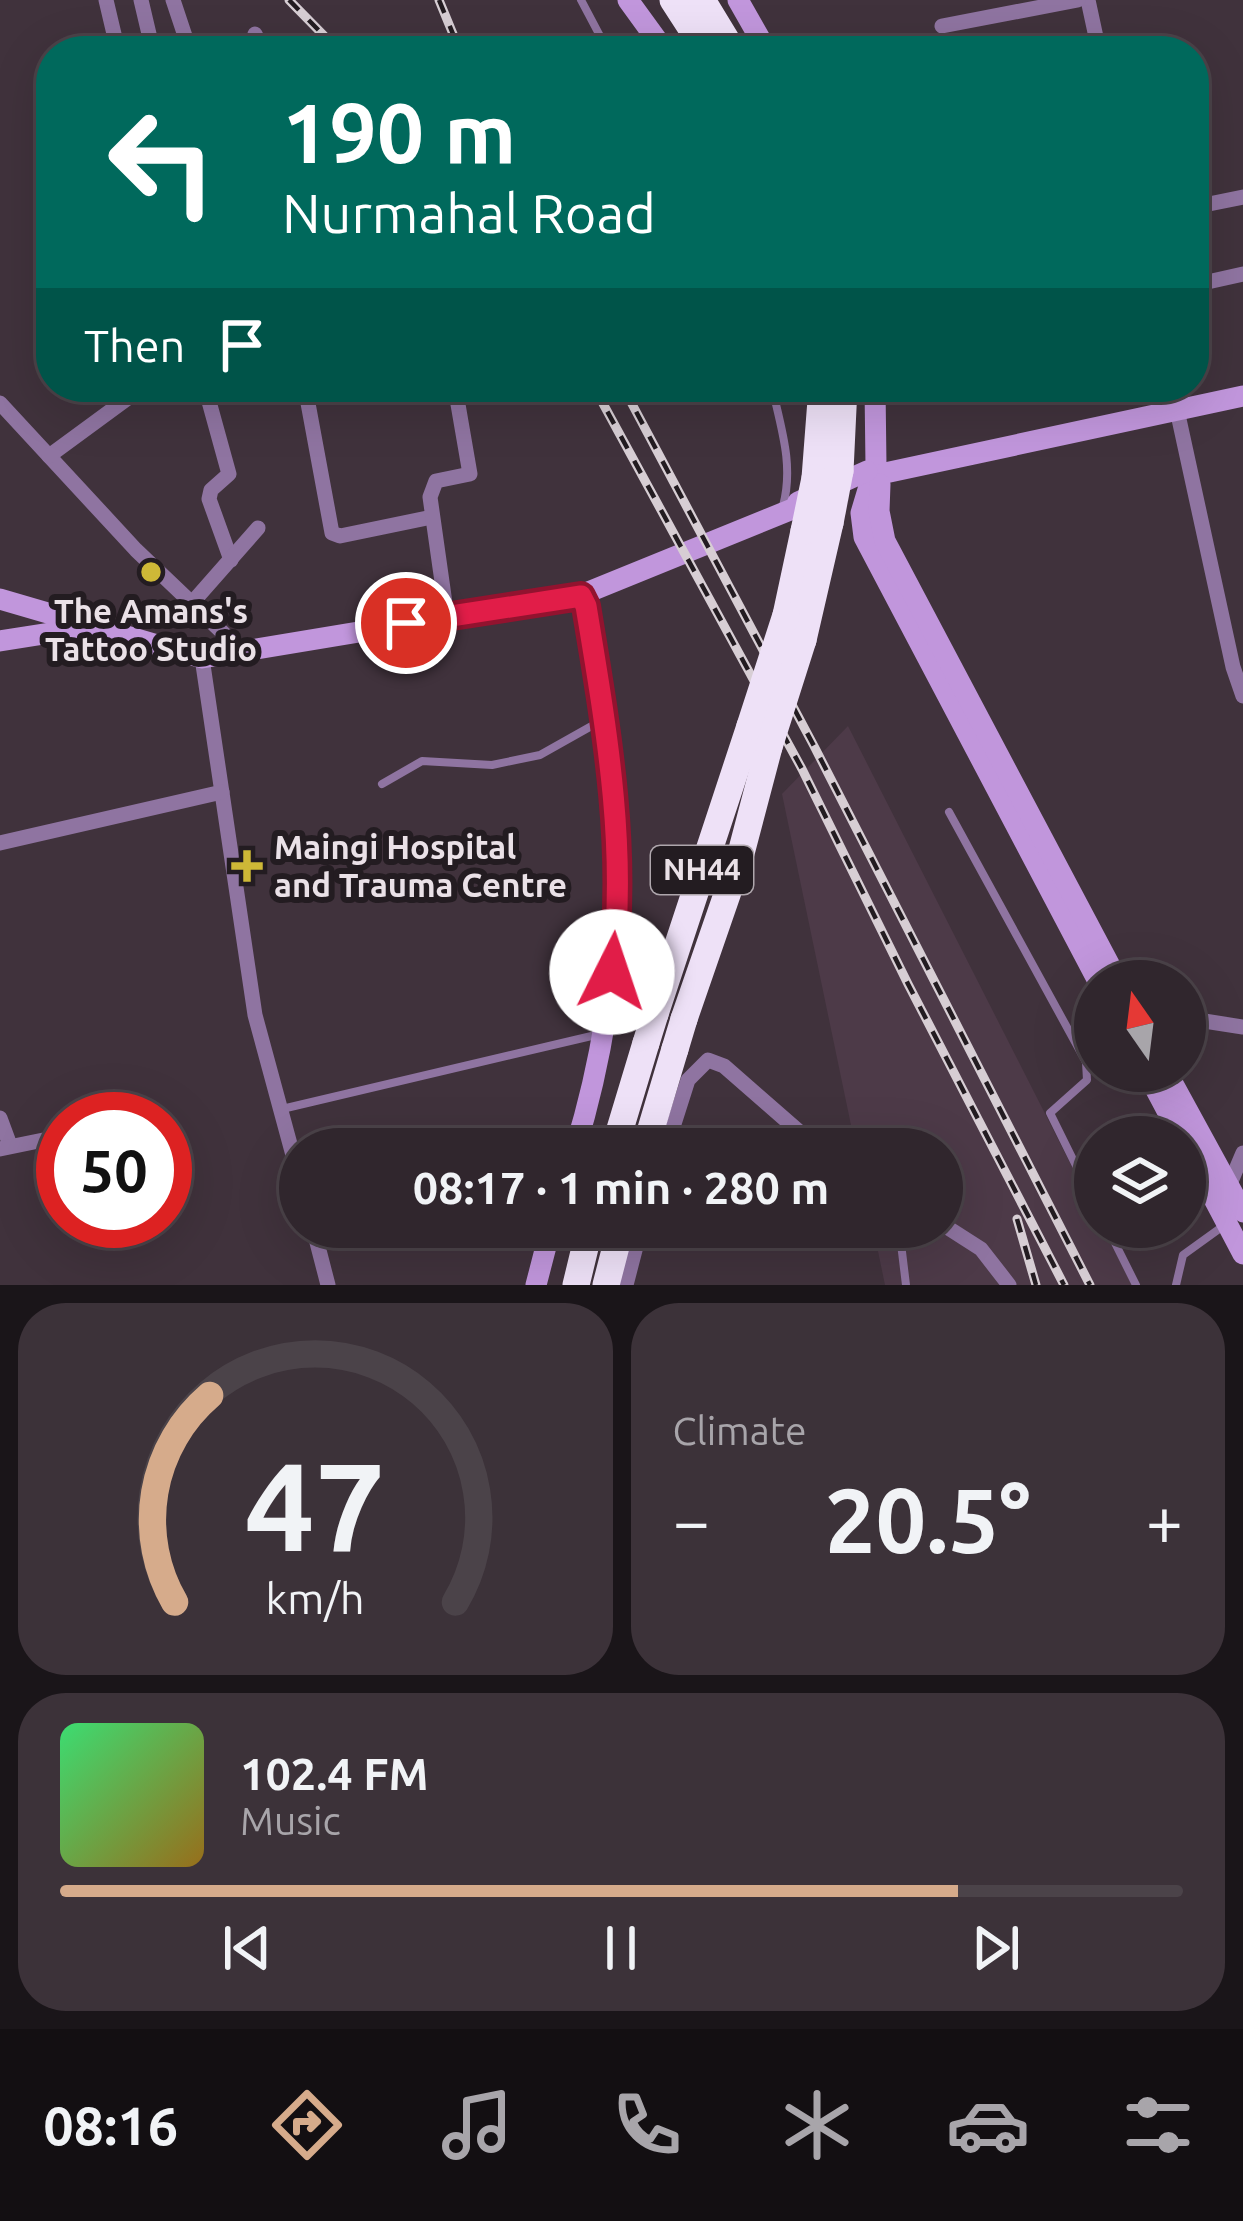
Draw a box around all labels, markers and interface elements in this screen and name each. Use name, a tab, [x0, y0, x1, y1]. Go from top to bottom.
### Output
icon: left	[84, 84, 240, 240]
text: 190 m	[282, 85, 516, 179]
text: Nurmahal Road	[282, 183, 656, 243]
icon: arrive	[209, 312, 275, 378]
text: Then	[84, 320, 185, 371]
marker: The Amans's Tattoo Studio	[138, 559, 164, 585]
pin	[355, 572, 457, 674]
icon: arrive	[373, 590, 439, 656]
place label: The Amans's Tattoo Studio	[45, 592, 257, 667]
place label: Maingi Hospital and Trauma Centre	[274, 828, 567, 903]
road number: NH44	[651, 846, 753, 894]
marker: Maingi Hospital and Trauma Centre	[231, 850, 263, 882]
position arrow	[549, 909, 675, 1035]
north arrow	[1074, 960, 1206, 1092]
map controls	[1074, 960, 1206, 1248]
speed limit sign: 50	[36, 1092, 192, 1248]
button: layers	[1074, 1116, 1206, 1248]
text: 08:17 · 1 min · 280 m	[413, 1162, 829, 1213]
text: Climate	[673, 1409, 807, 1452]
text: 47	[245, 1435, 386, 1575]
text: 20.5°	[825, 1469, 1031, 1570]
text: −	[673, 1483, 710, 1557]
text: +	[1146, 1483, 1183, 1557]
text: km/h	[266, 1574, 365, 1622]
text: 102.4 FM	[240, 1748, 429, 1799]
text: Music	[240, 1799, 341, 1842]
icon: previous	[214, 1915, 280, 1981]
icon: pause	[588, 1915, 654, 1981]
icon: next	[963, 1915, 1029, 1981]
icon: directions	[265, 2083, 349, 2167]
icon: music	[435, 2083, 519, 2167]
icon: phone	[605, 2083, 689, 2167]
icon: climate	[775, 2083, 859, 2167]
icon: car	[946, 2083, 1030, 2167]
icon: filters	[1116, 2083, 1200, 2167]
text: 08:16	[43, 2095, 178, 2155]

